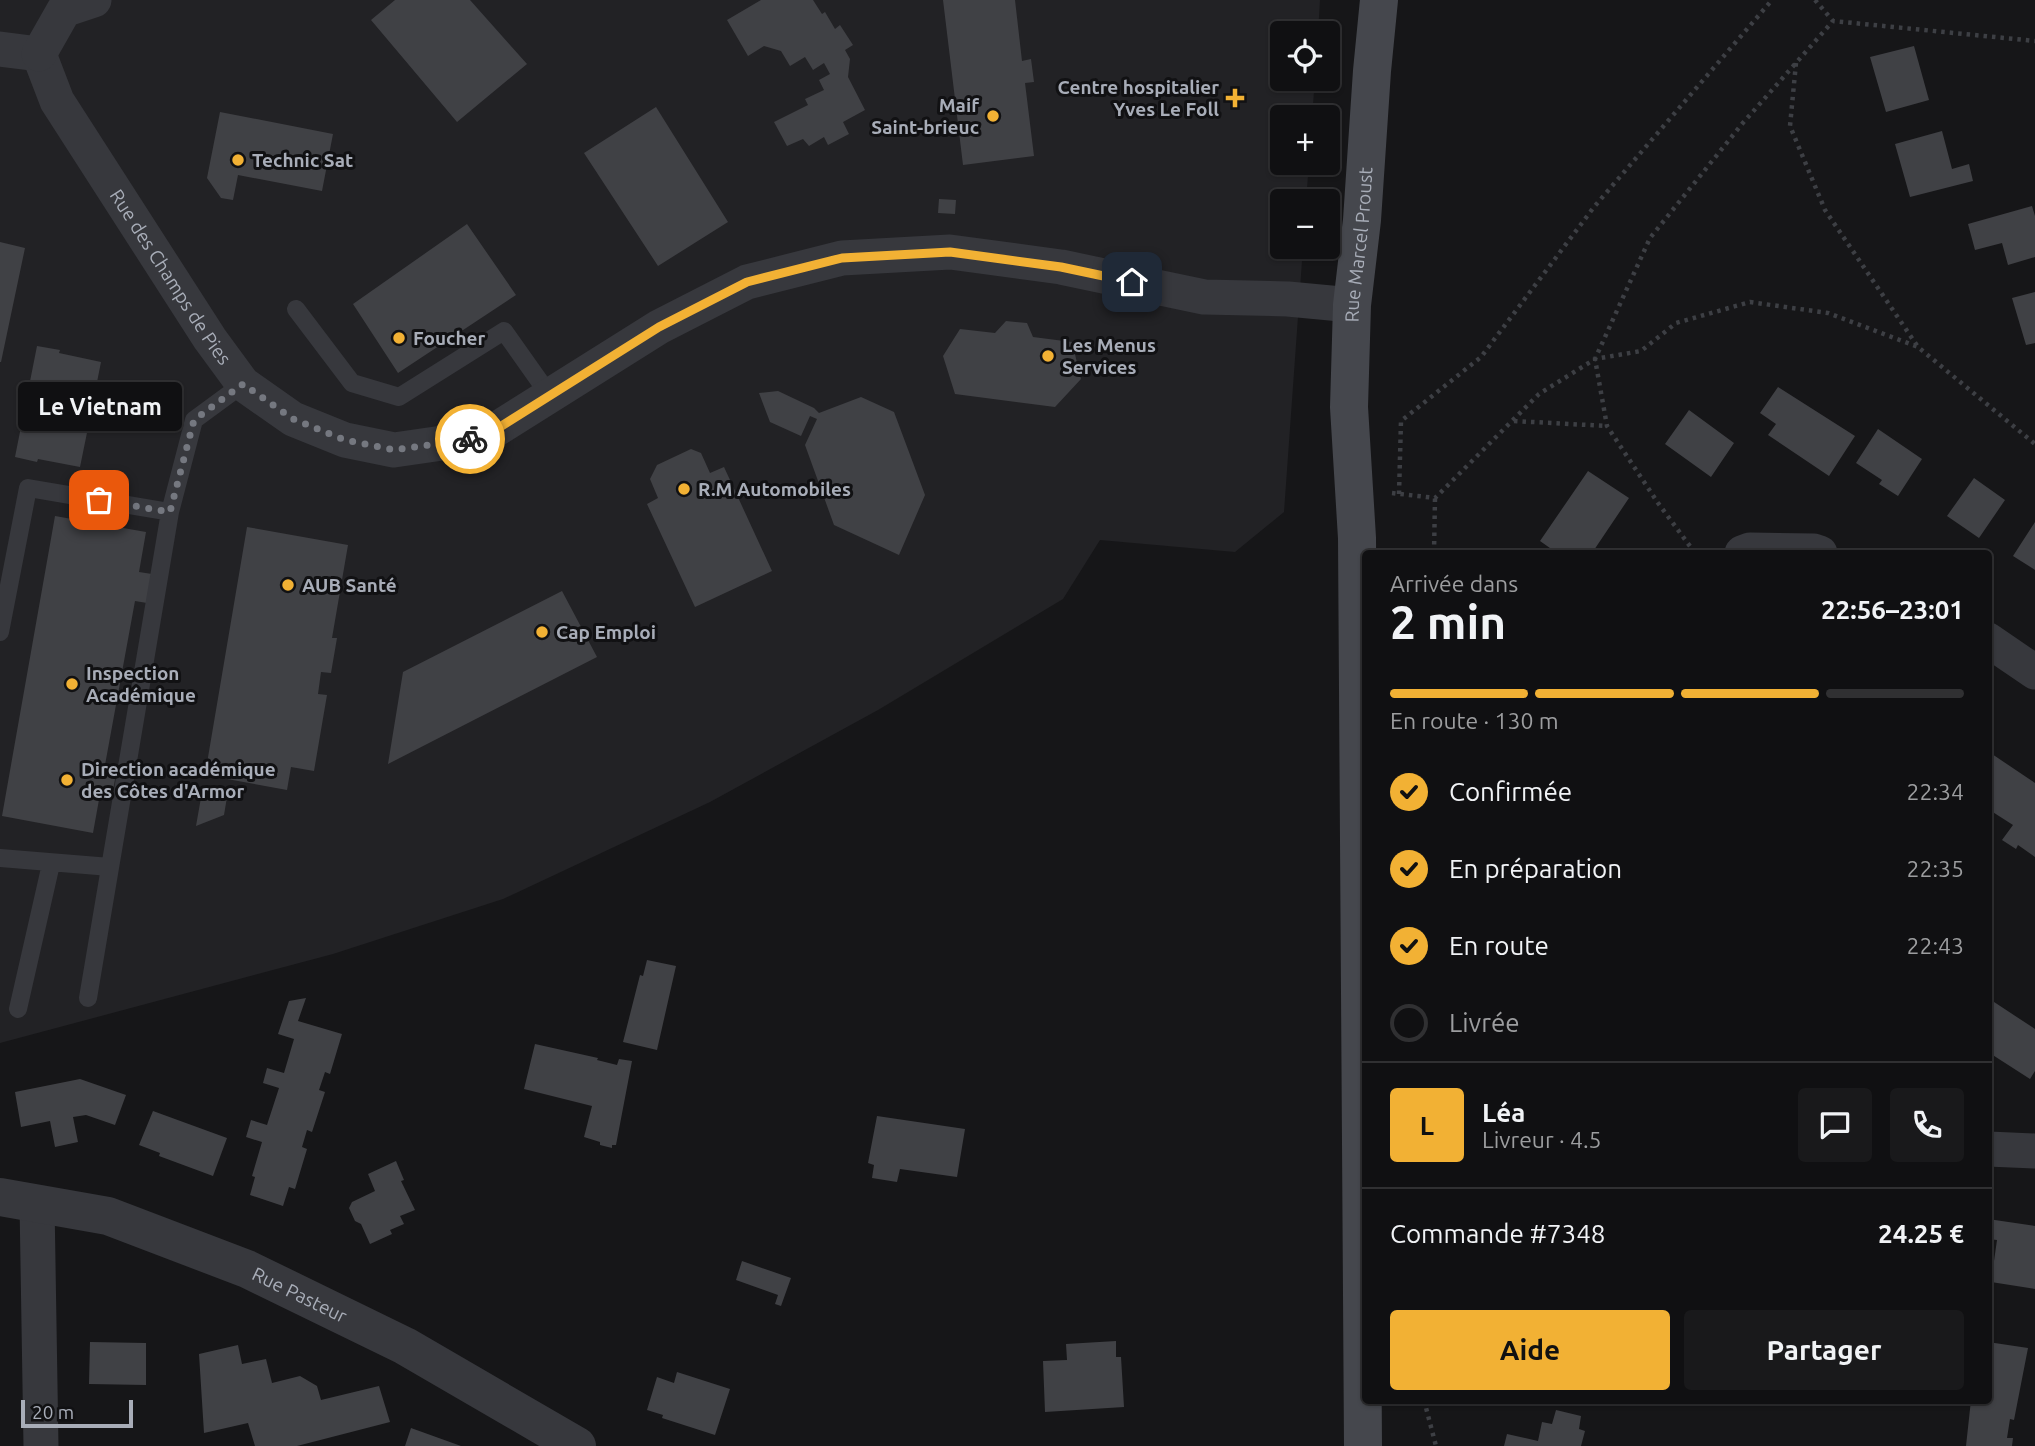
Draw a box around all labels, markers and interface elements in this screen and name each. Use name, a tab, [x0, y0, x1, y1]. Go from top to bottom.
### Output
map controls	[1270, 21, 1340, 259]
button: locate	[1270, 21, 1340, 91]
place label: Centre hospitalier Yves Le Foll	[1057, 76, 1219, 120]
marker: Centre hospitalier Yves Le Foll	[1225, 88, 1245, 108]
place label: Maif Saint-brieuc	[871, 94, 979, 138]
button: +	[1270, 105, 1340, 175]
marker: Maif Saint-brieuc	[985, 108, 1001, 124]
place label: Technic Sat	[252, 149, 353, 171]
marker: Technic Sat	[230, 152, 246, 168]
street label: Rue Marcel Proust	[1340, 166, 1377, 323]
street label: Rue des Champs de Pies	[106, 185, 236, 369]
button: −	[1270, 189, 1340, 259]
pin	[1102, 252, 1162, 312]
icon: home	[1113, 263, 1151, 301]
place label: Foucher	[413, 327, 485, 349]
marker: Foucher	[391, 330, 407, 346]
place label: Les Menus Services	[1062, 334, 1156, 378]
marker: Les Menus Services	[1040, 348, 1056, 364]
callout: Le Vietnam	[17, 381, 181, 430]
text: Le Vietnam	[38, 394, 162, 419]
courier	[435, 404, 505, 474]
icon: bike	[451, 420, 489, 458]
pin	[69, 470, 129, 530]
place label: R.M Automobiles	[698, 478, 851, 500]
icon: bag	[80, 481, 118, 519]
marker: R.M Automobiles	[676, 481, 692, 497]
text: Arrivée dans	[1390, 571, 1518, 596]
place label: AUB Santé	[302, 574, 397, 596]
marker: AUB Santé	[280, 577, 296, 593]
text: 22:56–23:01	[1821, 595, 1964, 624]
text: 2 min	[1390, 596, 1506, 648]
place label: Cap Emploi	[556, 621, 656, 643]
marker: Cap Emploi	[534, 624, 550, 640]
place label: Inspection Académique	[86, 662, 196, 706]
marker: Inspection Académique	[64, 676, 80, 692]
text: En route · 130 m	[1390, 708, 1559, 733]
place label: Direction académique des Côtes d'Armor	[81, 758, 276, 802]
marker: Direction académique des Côtes d'Armor	[59, 772, 75, 788]
icon: check	[1390, 773, 1428, 811]
text: Confirmée	[1449, 777, 1572, 806]
text: 22:34	[1906, 779, 1964, 804]
icon: check	[1390, 850, 1428, 888]
text: En préparation	[1449, 854, 1622, 883]
text: 22:35	[1906, 856, 1964, 881]
icon: check	[1390, 927, 1428, 965]
text: En route	[1449, 931, 1549, 960]
text: 22:43	[1906, 933, 1964, 958]
text: Livrée	[1449, 1008, 1520, 1037]
button: chat	[1798, 1088, 1872, 1162]
button: phone	[1890, 1088, 1964, 1162]
text: Léa	[1482, 1098, 1525, 1127]
text: L	[1420, 1111, 1434, 1140]
text: Livreur · 4.5	[1482, 1127, 1602, 1152]
text: Commande #7348	[1390, 1219, 1606, 1248]
text: 24.25 €	[1878, 1219, 1964, 1248]
street label: Rue Pasteur	[249, 1262, 351, 1327]
button: Aide	[1390, 1310, 1670, 1390]
button: Partager	[1684, 1310, 1964, 1390]
scale bar	[21, 1397, 133, 1429]
text: 20 m	[32, 1401, 74, 1423]

